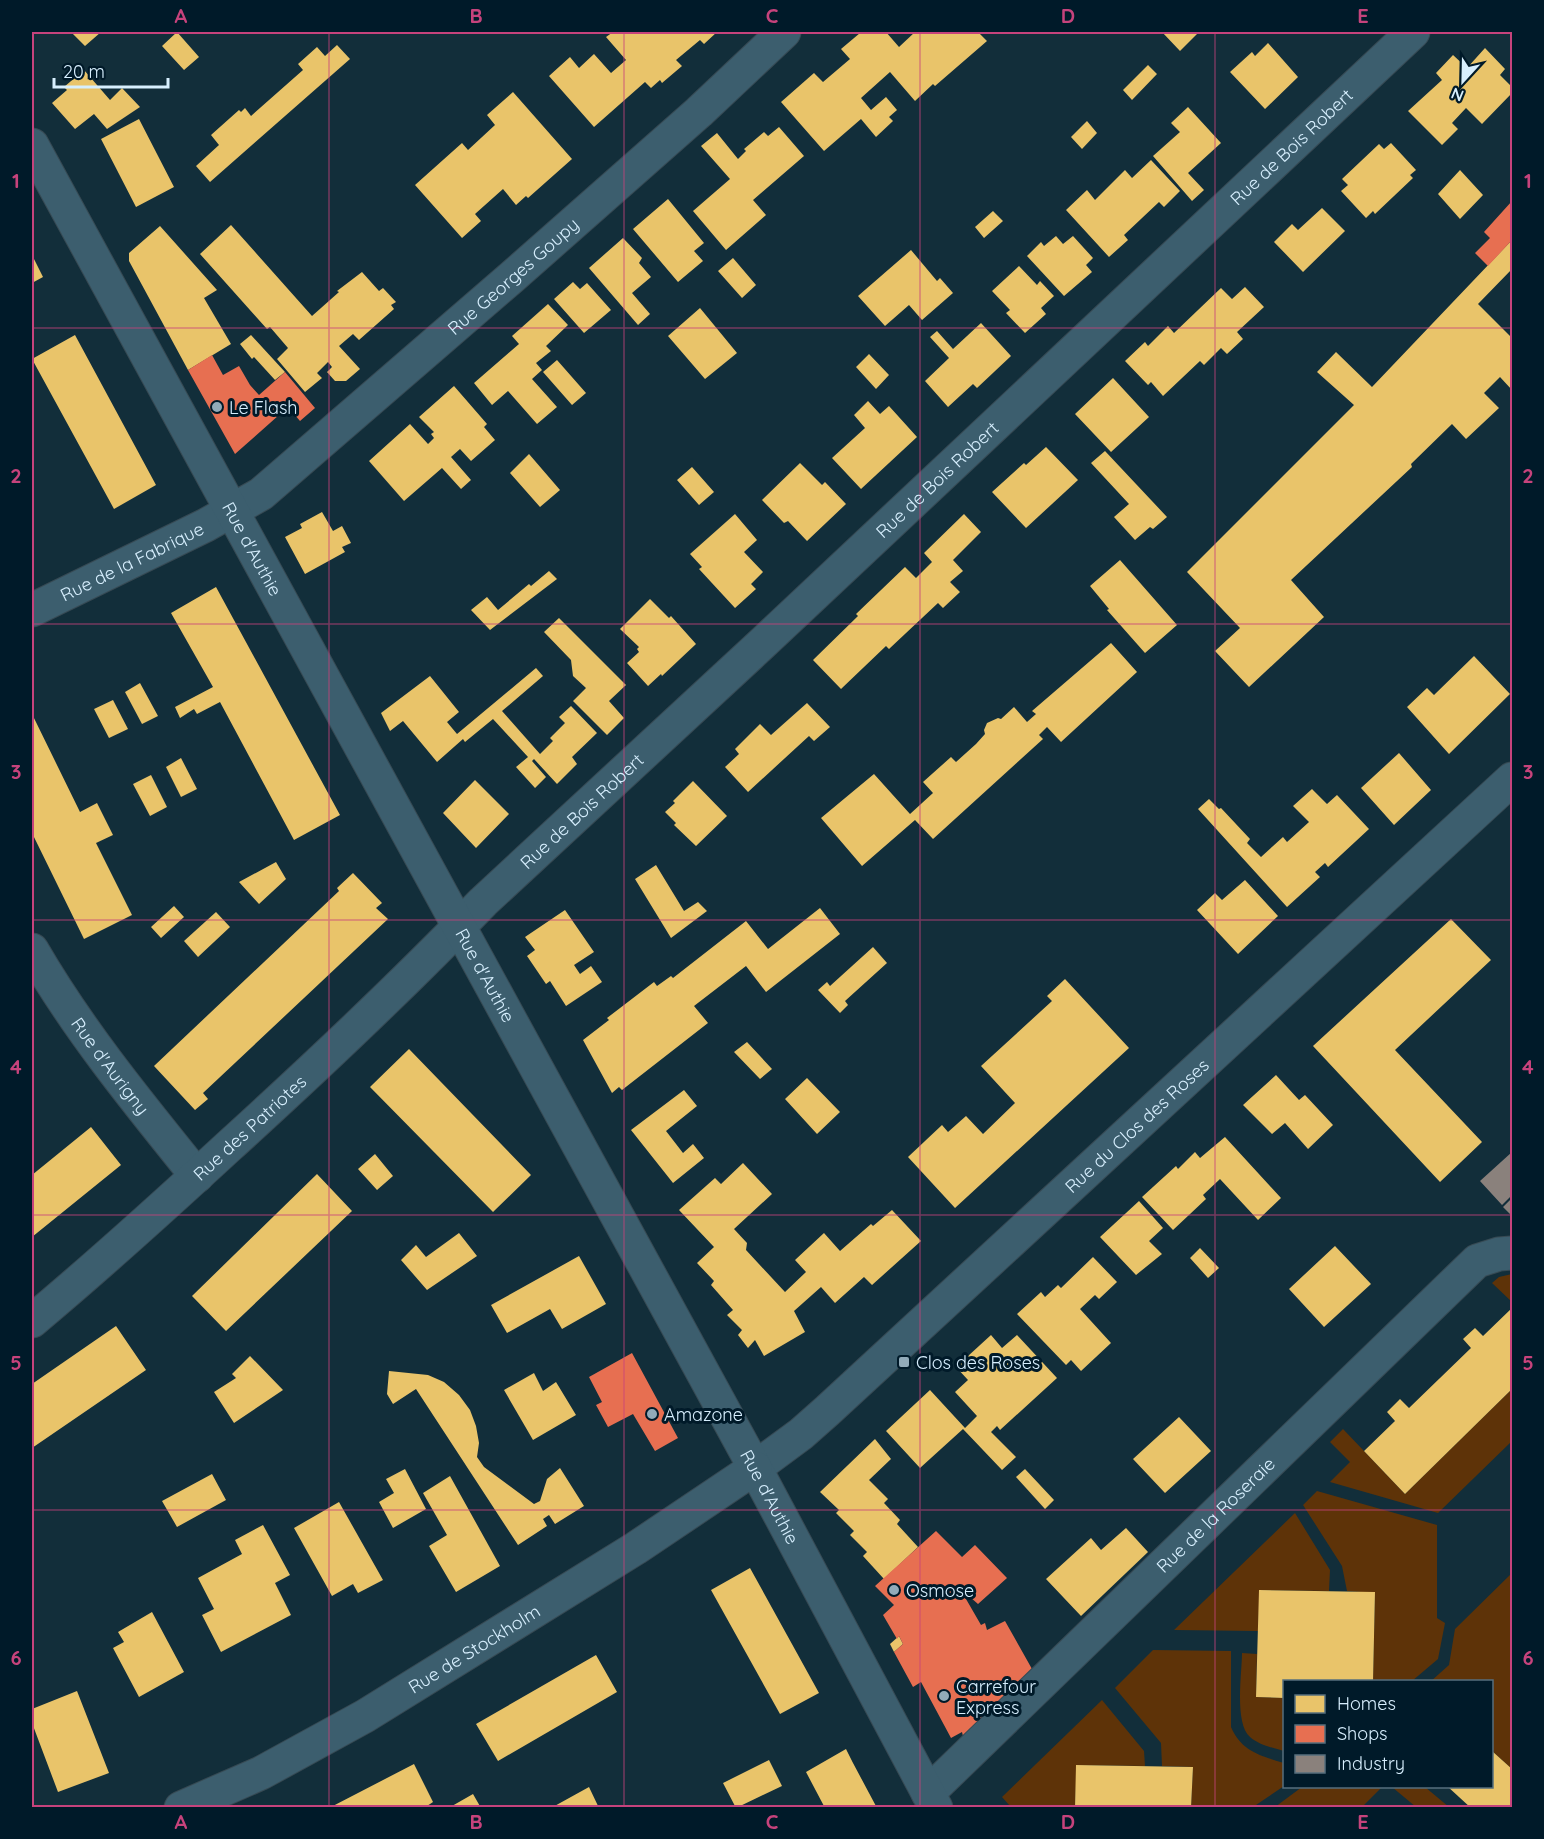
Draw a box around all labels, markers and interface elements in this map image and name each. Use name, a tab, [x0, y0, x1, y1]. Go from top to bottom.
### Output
text: A	[175, 3, 188, 28]
text: B	[469, 3, 483, 28]
text: C	[766, 3, 779, 28]
text: D	[1061, 3, 1075, 28]
text: E	[1357, 3, 1369, 28]
scale bar	[54, 51, 168, 89]
north arrow	[1433, 51, 1493, 111]
text: 20 m	[63, 60, 105, 83]
street label: Rue de Bois Robert	[1225, 83, 1357, 210]
text: N	[1448, 83, 1467, 106]
text: 1	[12, 168, 20, 193]
text: 1	[1524, 168, 1532, 193]
street label: Rue Georges Goupy	[443, 212, 583, 339]
place label: Le Flash	[229, 396, 298, 419]
marker: Le Flash	[210, 400, 224, 414]
street label: Rue de Bois Robert	[871, 416, 1003, 543]
text: 2	[10, 463, 22, 488]
text: 2	[1522, 463, 1534, 488]
street label: Rue d'Authie	[218, 498, 288, 600]
street label: Rue de la Fabrique	[56, 516, 207, 606]
street label: Rue de Bois Robert	[515, 748, 648, 874]
text: 3	[11, 759, 21, 784]
text: 3	[1523, 759, 1533, 784]
street label: Rue d'Authie	[451, 924, 521, 1026]
street label: Rue d'Aurigny	[67, 1013, 155, 1119]
street label: Rue du Clos des Roses	[1060, 1053, 1213, 1198]
text: 4	[10, 1054, 22, 1079]
text: 4	[1522, 1054, 1534, 1079]
street label: Rue des Patriotes	[188, 1070, 311, 1185]
text: 5	[10, 1350, 22, 1375]
text: 5	[1522, 1350, 1534, 1375]
place label: Clos des Roses	[916, 1351, 1040, 1374]
marker: Clos des Roses	[897, 1355, 911, 1369]
place label: Amazone	[664, 1403, 743, 1426]
marker: Amazone	[645, 1407, 659, 1421]
street label: Rue d'Authie	[736, 1445, 805, 1548]
street label: Rue de la Roseraie	[1151, 1452, 1279, 1577]
place label: Osmose	[906, 1579, 974, 1602]
marker: Osmose	[887, 1583, 901, 1597]
street label: Rue de Stockholm	[404, 1599, 544, 1698]
text: 6	[10, 1645, 22, 1670]
text: 6	[1522, 1645, 1534, 1670]
place label: Carrefour Express	[956, 1675, 1036, 1719]
legend	[1283, 1680, 1493, 1788]
marker: Carrefour Express	[937, 1689, 951, 1703]
text: Homes	[1337, 1692, 1396, 1715]
text: Shops	[1337, 1722, 1388, 1745]
text: Industry	[1337, 1752, 1405, 1775]
text: A	[175, 1809, 188, 1834]
text: B	[469, 1809, 483, 1834]
text: C	[766, 1809, 779, 1834]
text: D	[1061, 1809, 1075, 1834]
text: E	[1357, 1809, 1369, 1834]

